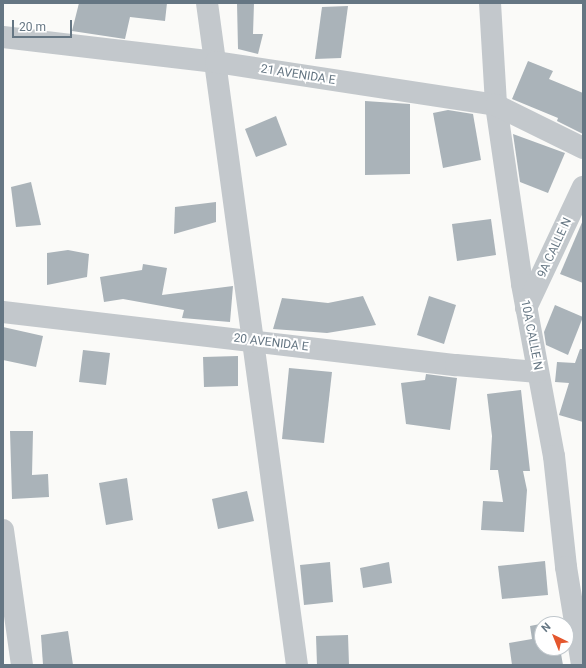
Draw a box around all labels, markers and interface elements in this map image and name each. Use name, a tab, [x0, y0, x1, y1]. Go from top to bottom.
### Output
scale bar	[14, 12, 74, 38]
text: 20 m	[19, 20, 46, 34]
street label: 21 AVENIDA E	[260, 62, 336, 88]
street label: 9A CALLE N	[535, 216, 575, 280]
street label: 10A CALLE N	[517, 299, 545, 371]
street label: 20 AVENIDA E	[233, 331, 309, 355]
north arrow	[534, 616, 574, 656]
text: N	[539, 620, 553, 635]

